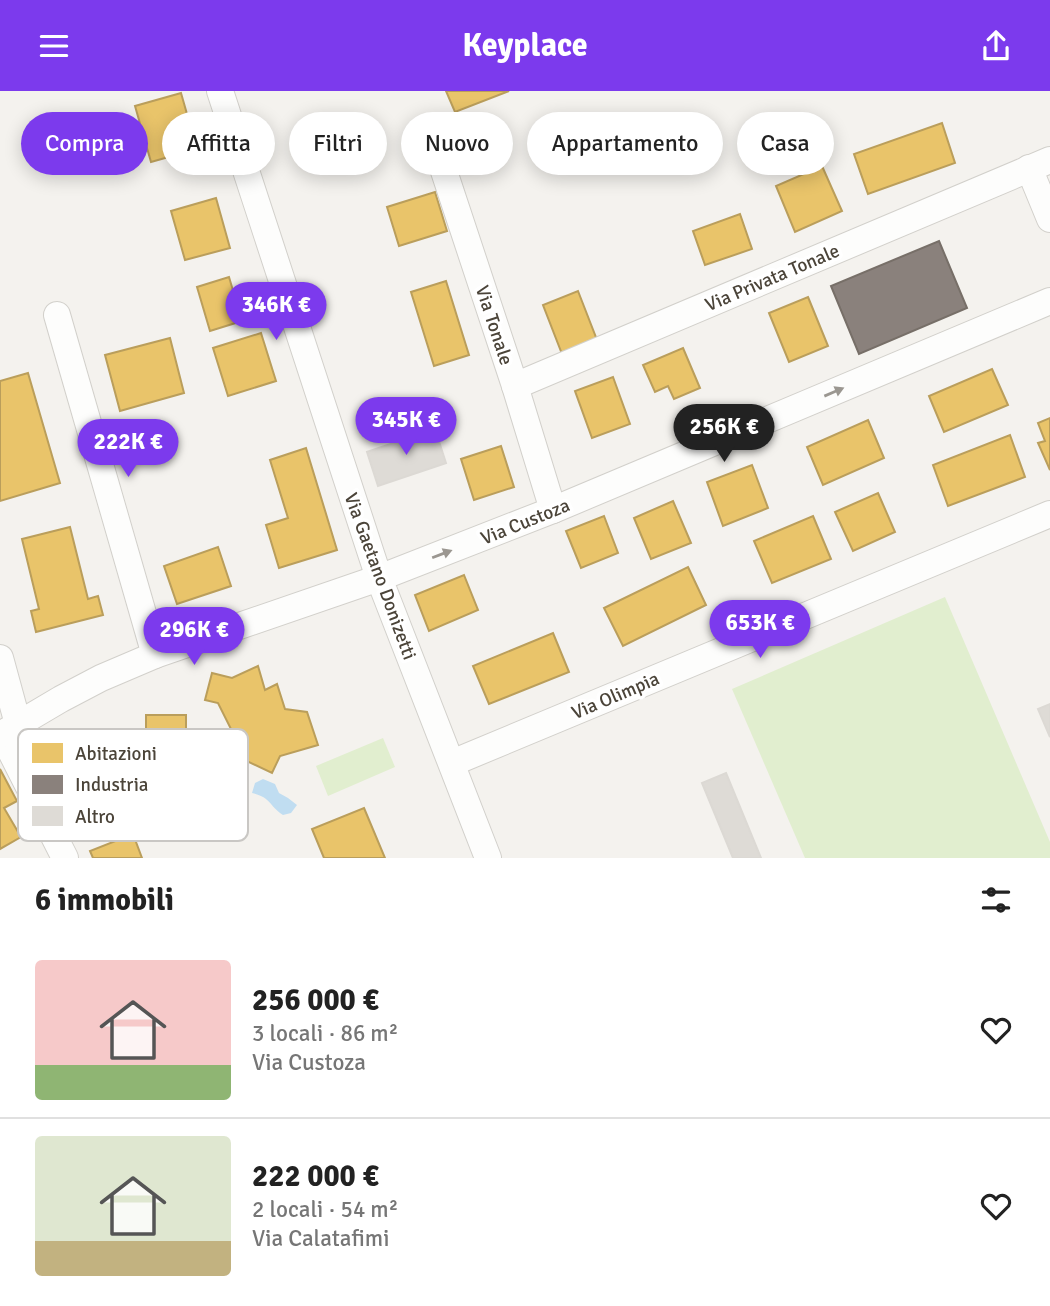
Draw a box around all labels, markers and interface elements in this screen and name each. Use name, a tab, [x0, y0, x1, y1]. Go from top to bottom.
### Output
text: Keyplace	[462, 26, 588, 65]
icon: menu	[35, 27, 73, 65]
icon: share	[977, 27, 1015, 65]
chip: Compra	[21, 112, 148, 175]
chip: Affitta	[162, 112, 275, 175]
chip: Filtri	[289, 112, 387, 175]
chip: Nuovo	[401, 112, 513, 175]
chip: Appartamento	[527, 112, 723, 175]
chip: Casa	[737, 112, 834, 175]
street label: Via Privata Tonale	[702, 239, 843, 317]
pin: 346K €	[219, 282, 333, 342]
street label: Via Tonale	[470, 282, 518, 368]
text: 346K €	[241, 290, 311, 319]
one-way arrow	[823, 386, 844, 397]
pin: 345K €	[349, 397, 463, 457]
text: 345K €	[371, 405, 441, 434]
pin: 256K €	[667, 405, 781, 464]
text: 256K €	[689, 412, 759, 441]
pin: 222K €	[71, 419, 185, 479]
text: 222K €	[93, 427, 163, 456]
street label: Via Gaetano Donizetti	[339, 490, 421, 663]
street label: Via Custoza	[477, 493, 574, 551]
one-way arrow	[432, 548, 453, 559]
pin: 653K €	[703, 601, 817, 660]
pin: 296K €	[137, 607, 251, 667]
text: 653K €	[725, 608, 795, 637]
text: 296K €	[159, 615, 229, 644]
street label: Via Olimpia	[568, 667, 663, 725]
legend	[18, 729, 248, 841]
text: Abitazioni	[75, 742, 157, 766]
text: Industria	[75, 773, 148, 797]
text: Altro	[75, 805, 115, 829]
icon: filters	[977, 881, 1015, 919]
text: 6 immobili	[35, 882, 174, 919]
text: 256 000 €	[252, 982, 379, 1019]
icon: home	[91, 988, 175, 1072]
icon: heart	[977, 1011, 1015, 1049]
text: 3 locali · 86 m²	[252, 1019, 398, 1048]
text: Via Custoza	[252, 1048, 366, 1077]
text: 222 000 €	[252, 1158, 379, 1195]
icon: home	[91, 1164, 175, 1248]
icon: heart	[977, 1187, 1015, 1225]
text: 2 locali · 54 m²	[252, 1195, 398, 1224]
text: Via Calatafimi	[252, 1224, 389, 1253]

